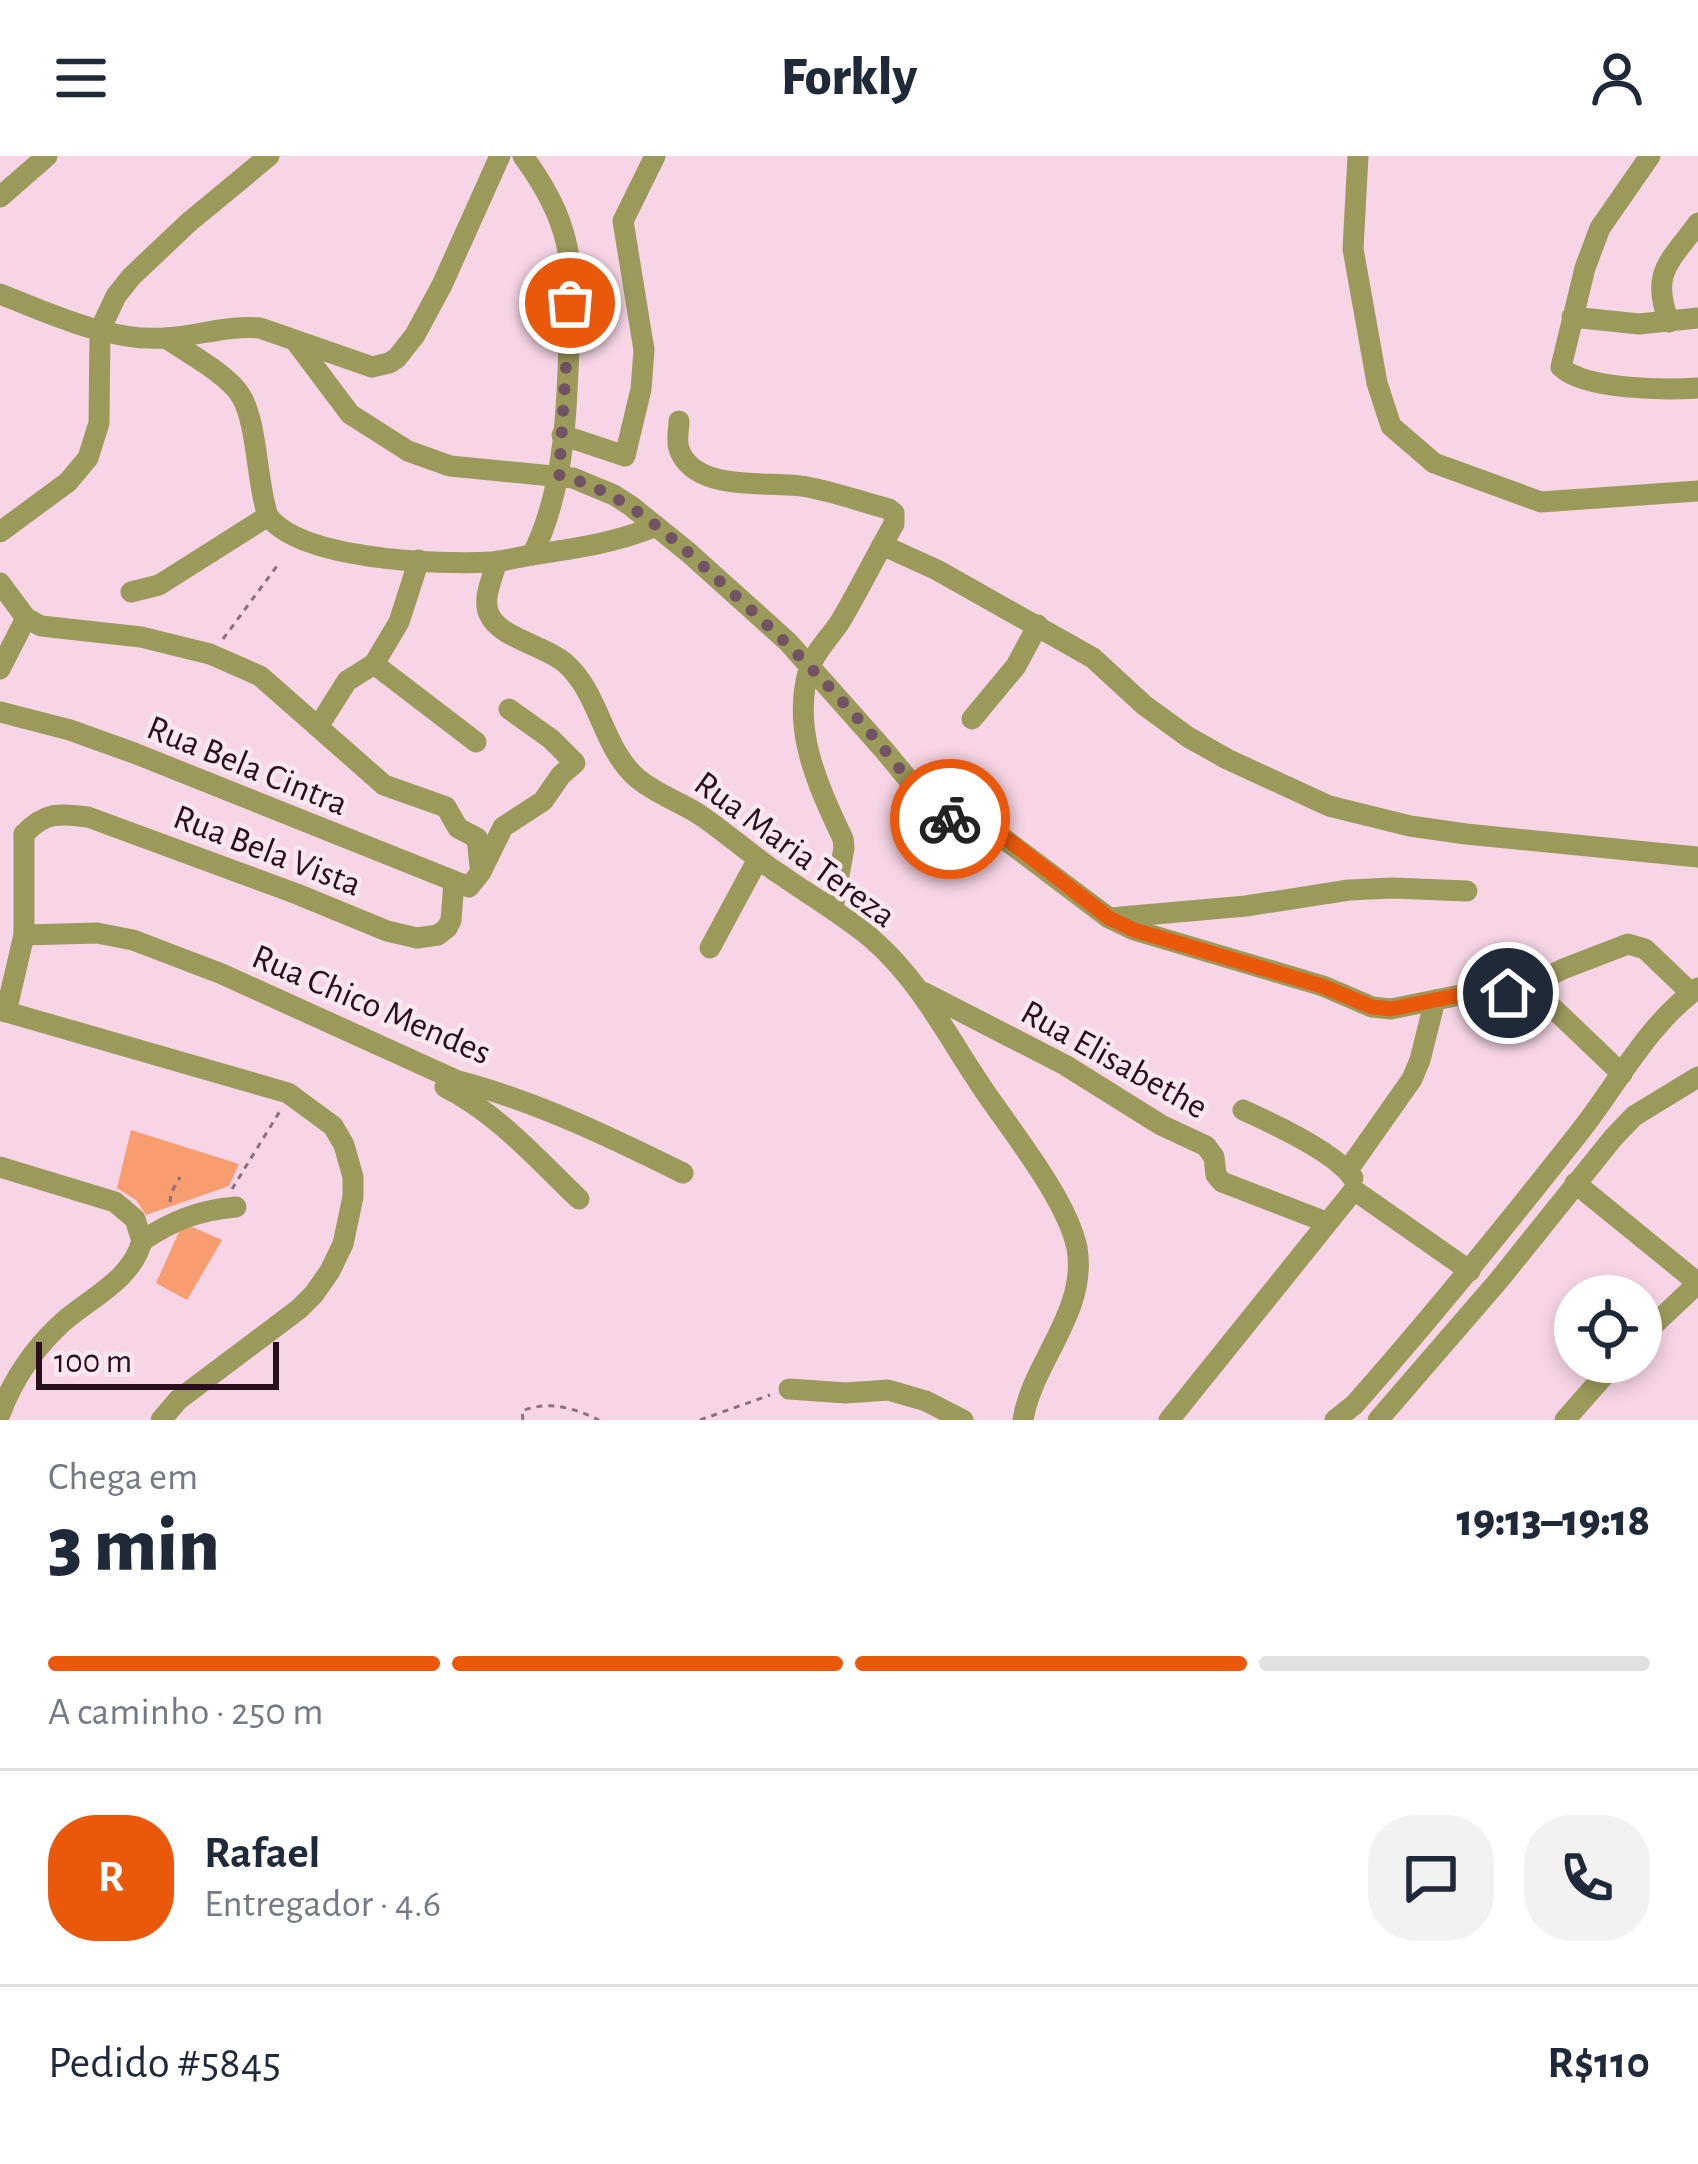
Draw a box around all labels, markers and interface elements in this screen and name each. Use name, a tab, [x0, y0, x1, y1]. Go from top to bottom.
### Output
icon: menu	[48, 45, 114, 111]
icon: person	[1584, 45, 1650, 111]
text: Forkly	[781, 51, 917, 105]
pin	[519, 252, 621, 354]
icon: bag	[537, 270, 603, 336]
street label: Rua Bela Cintra	[142, 709, 353, 822]
courier	[890, 759, 1010, 879]
street label: Rua Maria Tereza	[688, 765, 902, 934]
icon: bike	[917, 786, 983, 852]
street label: Rua Bela Vista	[169, 799, 366, 903]
street label: Rua Chico Mendes	[247, 938, 496, 1071]
pin	[1457, 942, 1559, 1044]
icon: home	[1475, 960, 1541, 1026]
street label: Rua Elisabethe	[1015, 994, 1213, 1126]
map controls	[1554, 1275, 1662, 1383]
button: locate	[1554, 1275, 1662, 1383]
scale bar	[36, 1336, 279, 1389]
text: 100 m	[54, 1346, 132, 1379]
text: Chega em	[48, 1458, 198, 1497]
text: 19:13–19:18	[1456, 1499, 1650, 1544]
text: 3 min	[48, 1507, 220, 1585]
text: A caminho · 250 m	[48, 1693, 324, 1732]
button: chat	[1368, 1815, 1494, 1941]
button: phone	[1524, 1815, 1650, 1941]
text: Rafael	[204, 1831, 320, 1876]
text: R	[98, 1855, 124, 1900]
text: Entregador · 4.6	[204, 1885, 441, 1924]
text: Pedido #5845	[48, 2041, 281, 2086]
text: R$110	[1547, 2041, 1650, 2086]

